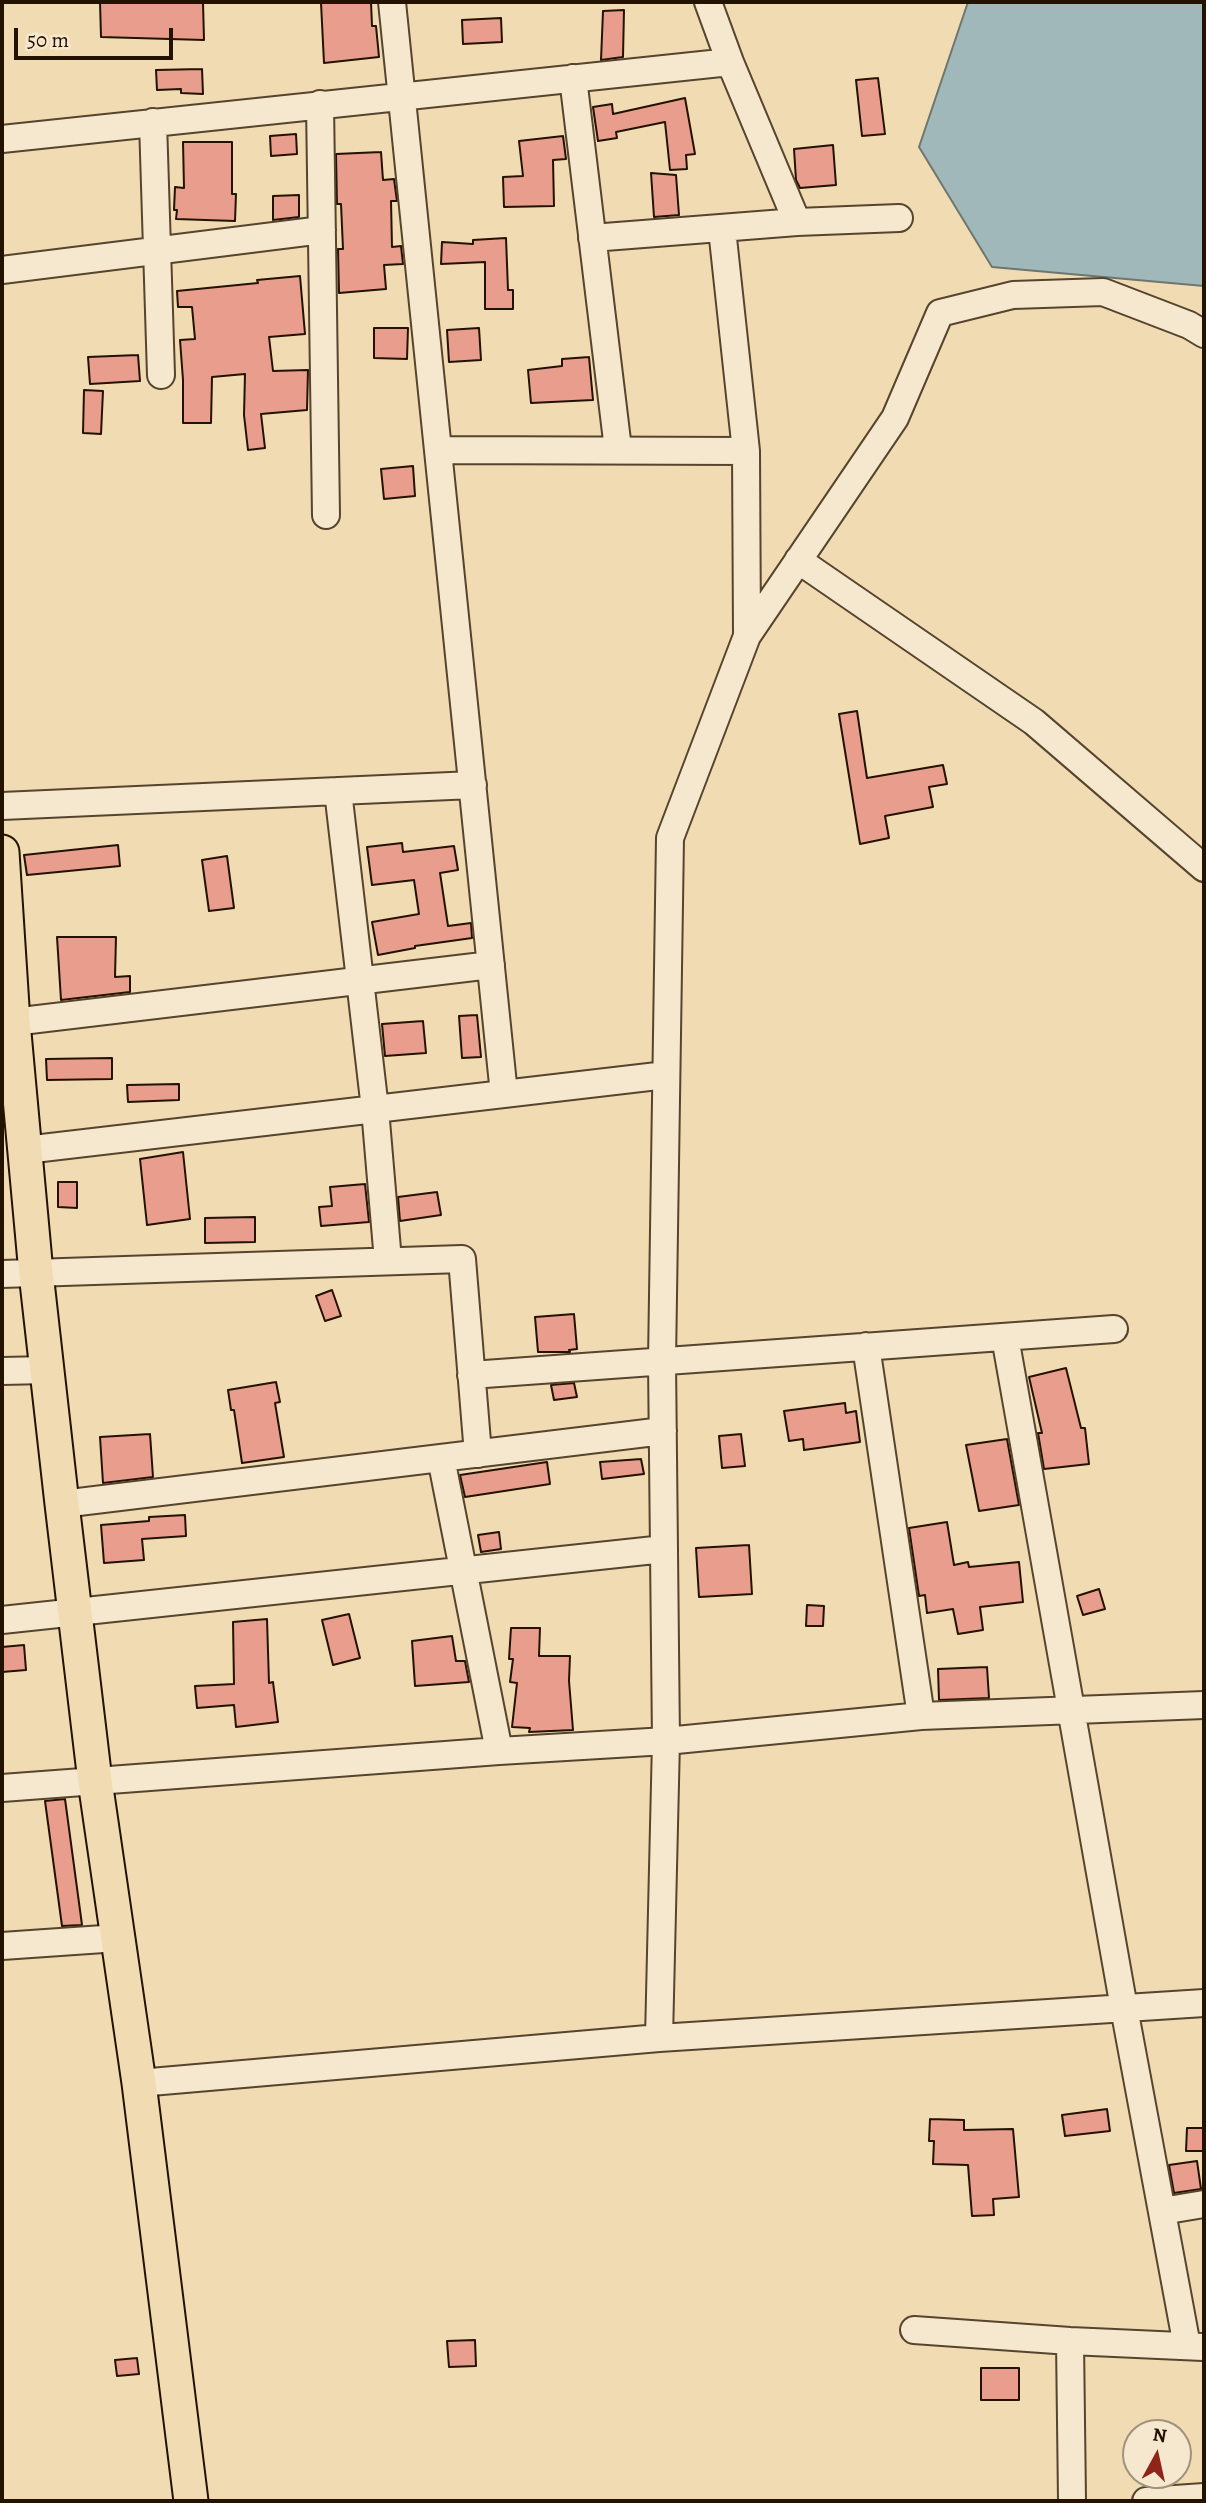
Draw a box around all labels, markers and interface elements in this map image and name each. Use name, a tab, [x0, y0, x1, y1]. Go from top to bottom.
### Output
scale bar	[18, 14, 177, 58]
text: 50 m	[27, 26, 69, 54]
north arrow	[1122, 2419, 1192, 2489]
text: N	[1151, 2421, 1168, 2449]

